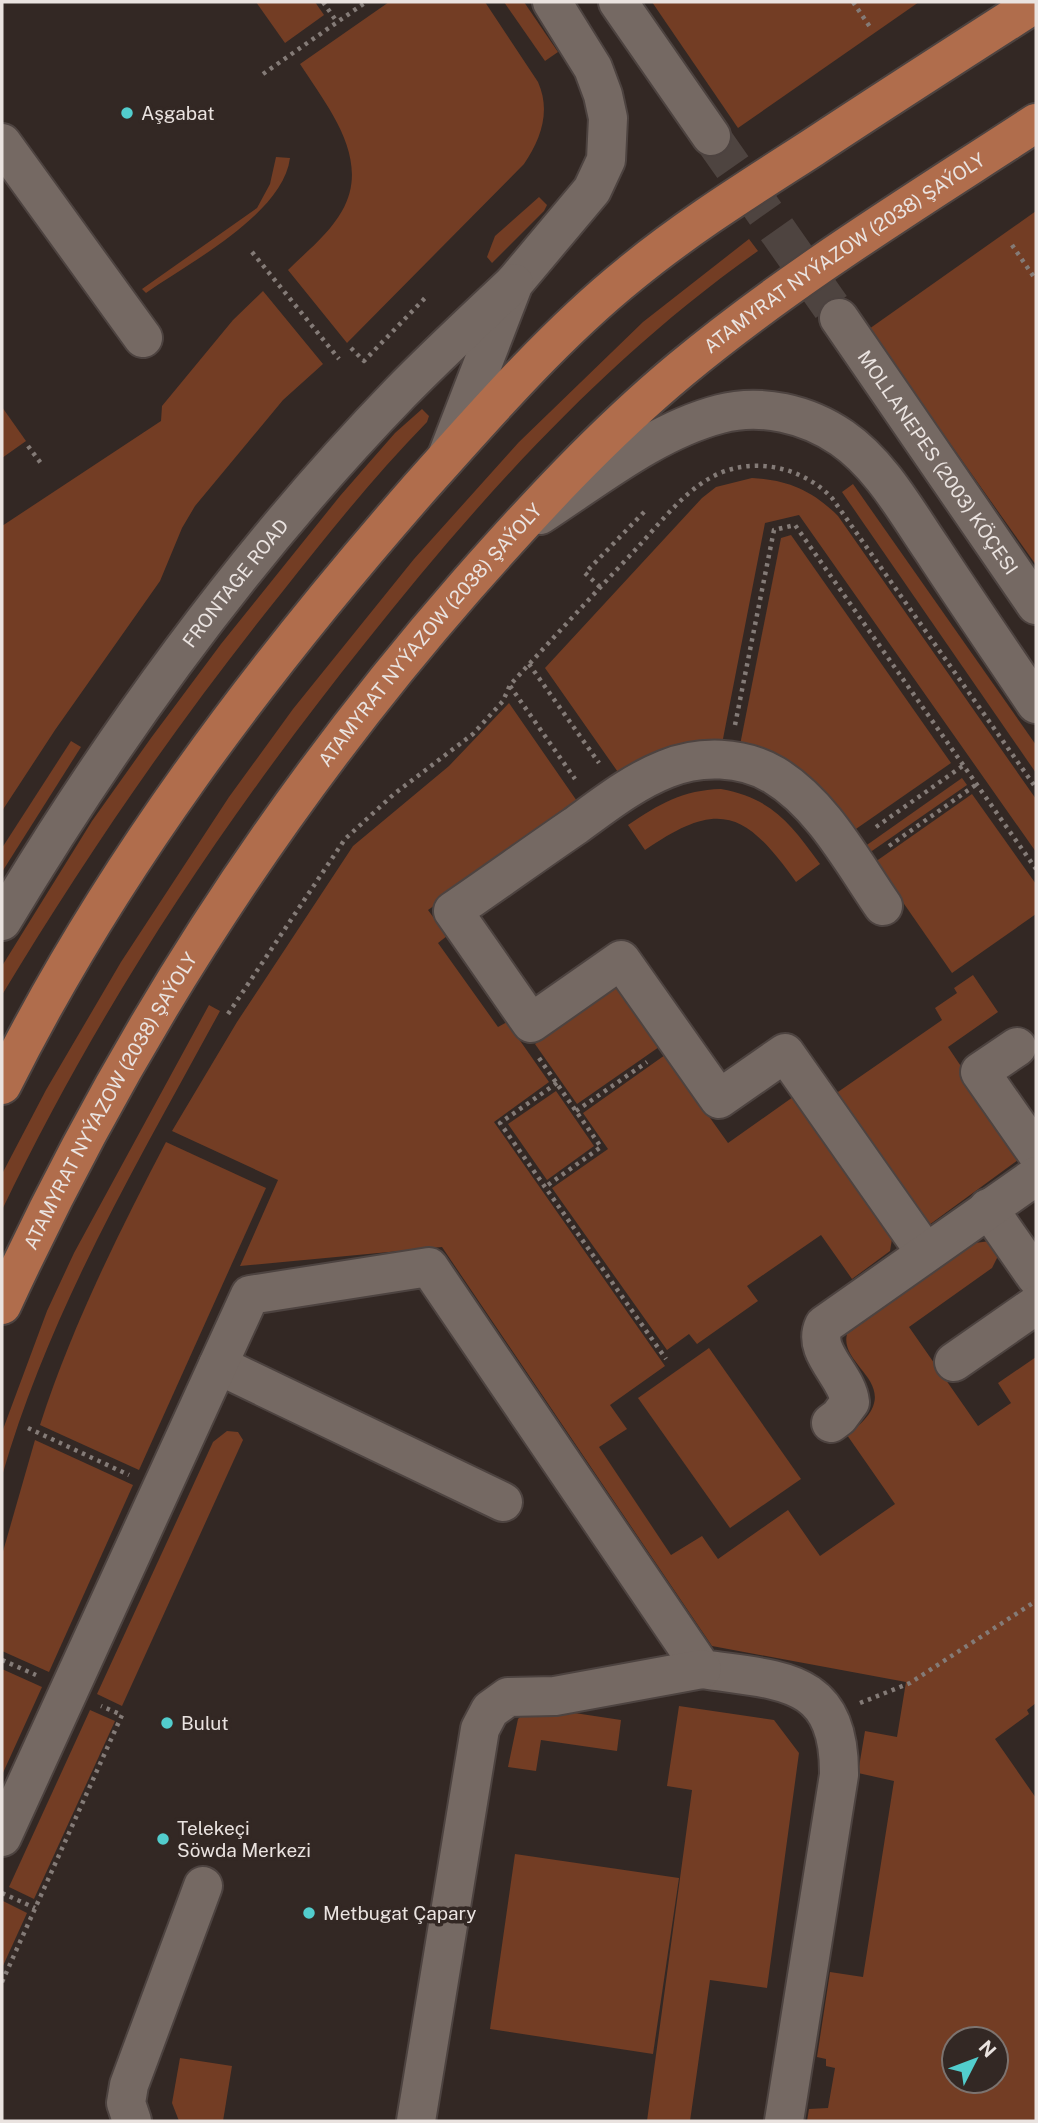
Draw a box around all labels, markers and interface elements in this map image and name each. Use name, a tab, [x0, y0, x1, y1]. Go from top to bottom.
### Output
place label: Aşgabat	[141, 102, 215, 124]
marker: Aşgabat	[119, 105, 135, 121]
street label: ATAMYRAT NYÝAZOW (2038) ŞAÝOLY	[699, 148, 989, 357]
street label: MOLLANEPES (2003) KÖÇESI	[854, 346, 1023, 578]
street label: ATAMYRAT NYÝAZOW (2038) ŞAÝOLY	[313, 498, 546, 771]
street label: FRONTAGE ROAD	[178, 514, 293, 652]
street label: ATAMYRAT NYÝAZOW (2038) ŞAÝOLY	[19, 948, 202, 1253]
place label: Bulut	[181, 1712, 229, 1734]
marker: Bulut	[159, 1715, 175, 1731]
place label: Telekeçi Söwda Merkezi	[177, 1817, 311, 1861]
marker: Telekeçi Söwda Merkezi	[155, 1831, 171, 1847]
place label: Metbugat Çapary	[323, 1902, 476, 1924]
marker: Metbugat Çapary	[301, 1905, 317, 1921]
north arrow	[940, 2025, 1010, 2095]
text: N	[974, 2036, 1001, 2062]

